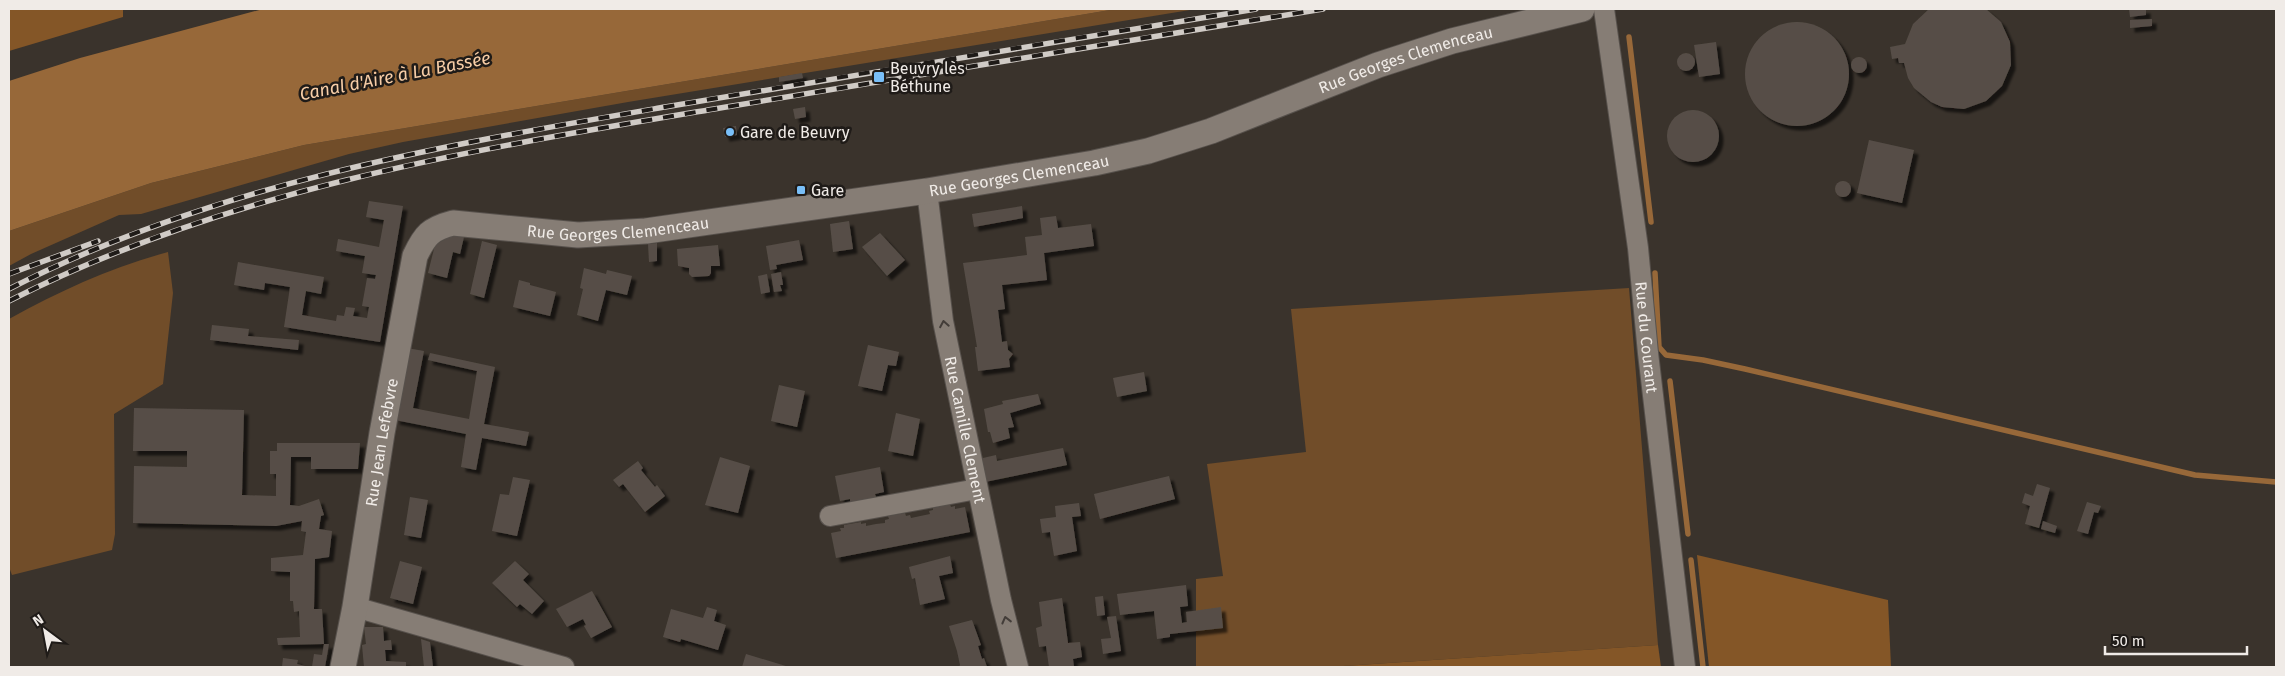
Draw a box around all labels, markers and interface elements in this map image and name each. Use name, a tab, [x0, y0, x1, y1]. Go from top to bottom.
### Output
street label: Rue Georges Clemenceau	[1316, 22, 1495, 98]
water label: Canal d'Aire à La Bassée	[298, 47, 492, 105]
place label: Beuvry lès Béthune	[890, 59, 965, 96]
marker: Beuvry lès Béthune	[872, 70, 886, 84]
place label: Gare de Beuvry	[740, 123, 850, 142]
marker: Gare de Beuvry	[724, 126, 736, 138]
street label: Rue Georges Clemenceau	[927, 151, 1111, 201]
place label: Gare	[811, 181, 844, 200]
marker: Gare	[795, 184, 807, 196]
street label: Rue Georges Clemenceau	[526, 213, 710, 245]
street label: Rue du Courant	[1631, 281, 1662, 394]
one-way arrow	[939, 320, 949, 328]
street label: Rue Camille Clement	[941, 355, 990, 505]
street label: Rue Jean Lefebvre	[362, 377, 402, 508]
north arrow	[20, 606, 70, 656]
text: N	[30, 611, 47, 630]
one-way arrow	[1001, 616, 1011, 625]
scale bar	[2105, 624, 2248, 656]
text: 50 m	[2112, 632, 2145, 650]

